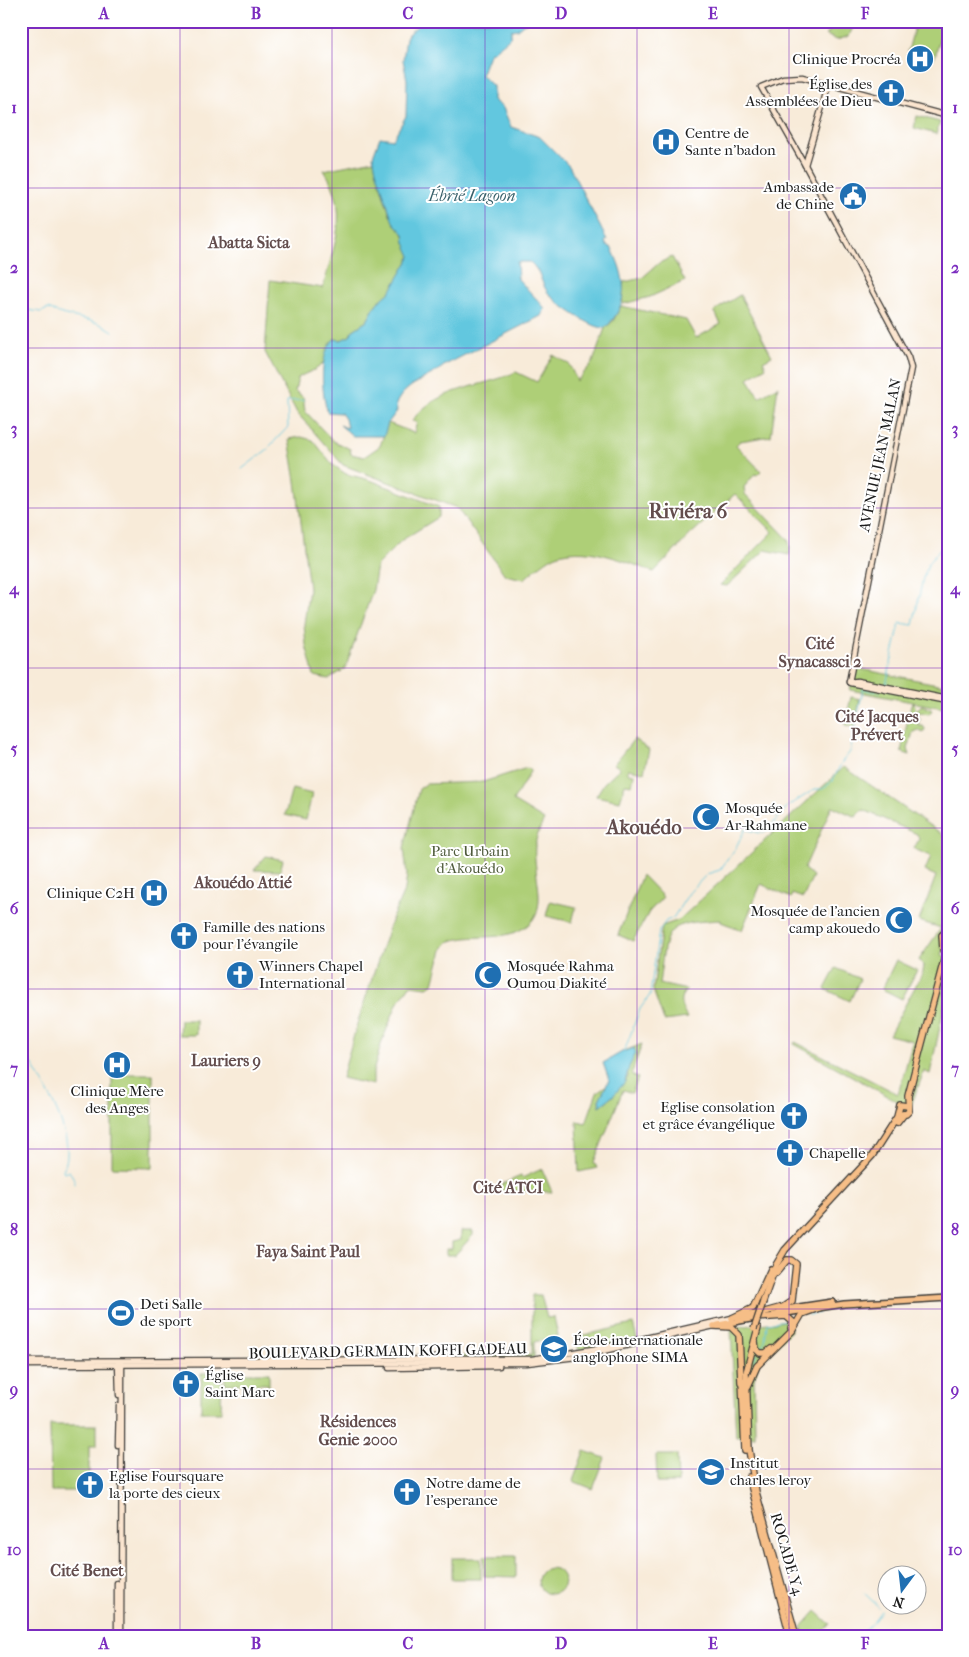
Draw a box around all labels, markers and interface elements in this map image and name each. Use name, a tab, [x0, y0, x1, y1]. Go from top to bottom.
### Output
text: A	[98, 4, 110, 23]
text: B	[251, 4, 261, 23]
text: C	[403, 4, 414, 23]
text: D	[555, 4, 567, 23]
text: E	[708, 4, 718, 23]
text: F	[860, 4, 870, 23]
hospital icon: Clinique Procréa	[905, 44, 935, 74]
place label: Clinique Procréa	[792, 50, 902, 68]
place label: Église des Assemblées de Dieu	[745, 75, 873, 110]
church icon: Église des Assemblées de Dieu	[876, 78, 906, 108]
text: 1	[11, 98, 17, 117]
text: 1	[952, 98, 958, 117]
place label: Centre de Sante n'badon	[685, 124, 776, 159]
hospital icon: Centre de Sante n'badon	[651, 127, 681, 157]
place label: Ambassade de Chine	[762, 178, 835, 213]
public building icon: Ambassade de Chine	[838, 181, 868, 211]
water label: Ébrié Lagoon	[428, 185, 515, 205]
district label: Abatta Sicta	[207, 233, 290, 252]
text: 2	[10, 258, 18, 277]
text: 2	[951, 258, 959, 277]
street label: AVENUE JEAN MALAN	[855, 376, 905, 534]
text: 3	[11, 419, 17, 439]
text: 3	[952, 419, 958, 439]
district label: Riviéra 6	[649, 500, 728, 523]
text: 4	[8, 579, 20, 599]
text: 4	[949, 579, 961, 599]
district label: Cité Synacassci 2	[779, 634, 861, 672]
district label: Cité Jacques Prévert	[835, 707, 919, 744]
text: 5	[11, 739, 18, 758]
text: 5	[952, 739, 959, 758]
place label: Mosquée Ar-Rahmane	[724, 799, 808, 834]
mosque icon: Mosquée Ar-Rahmane	[691, 802, 721, 832]
district label: Akouédo	[604, 816, 682, 839]
park label: Parc Urbain d'Akouédo	[431, 842, 509, 877]
district label: Akouédo Attié	[193, 873, 292, 892]
hospital icon: Clinique C2H	[139, 878, 169, 908]
place label: Clinique C2H	[47, 884, 135, 902]
text: 6	[10, 899, 19, 918]
text: 6	[951, 899, 960, 918]
place label: Mosquée de l'ancien camp akouedo	[750, 902, 880, 937]
mosque icon: Mosquée de l'ancien camp akouedo	[884, 905, 914, 935]
place label: Famille des nations pour l'évangile	[202, 918, 325, 953]
church icon: Famille des nations pour l'évangile	[169, 921, 199, 951]
place label: Winners Chapel International	[258, 957, 363, 992]
place label: Mosquée Rahma Oumou Diakité	[507, 957, 615, 992]
church icon: Winners Chapel International	[225, 960, 255, 990]
mosque icon: Mosquée Rahma Oumou Diakité	[473, 960, 503, 990]
hospital icon: Clinique Mère des Anges	[102, 1050, 132, 1080]
district label: Lauriers 9	[191, 1051, 261, 1071]
text: 7	[9, 1059, 18, 1078]
text: 7	[950, 1059, 959, 1078]
place label: Clinique Mère des Anges	[70, 1082, 164, 1117]
place label: Eglise consolation et grâce évangélique	[643, 1098, 776, 1133]
church icon: Eglise consolation et grâce évangélique	[779, 1101, 809, 1131]
church icon: Chapelle	[775, 1138, 805, 1168]
place label: Chapelle	[809, 1144, 866, 1162]
district label: Cité ATCI	[473, 1178, 544, 1197]
text: 8	[10, 1220, 18, 1239]
text: 8	[951, 1220, 959, 1239]
district label: Faya Saint Paul	[255, 1242, 360, 1262]
place label: Deti Salle de sport	[140, 1295, 203, 1330]
sports icon: Deti Salle de sport	[106, 1298, 136, 1328]
place label: École internationale anglophone SIMA	[573, 1331, 704, 1366]
school or university icon: École internationale anglophone SIMA	[539, 1334, 569, 1364]
street label: BOULEVARD GERMAIN KOFFI GADEAU	[248, 1340, 528, 1362]
place label: Église Saint Marc	[205, 1366, 275, 1401]
church icon: Église Saint Marc	[171, 1369, 201, 1399]
text: 9	[9, 1380, 18, 1400]
text: 9	[950, 1380, 959, 1400]
district label: Résidences Genie 2000	[318, 1412, 398, 1449]
place label: Institut charles leroy	[730, 1454, 812, 1489]
school or university icon: Institut charles leroy	[696, 1457, 726, 1487]
place label: Eglise Foursquare la porte des cieux	[108, 1467, 224, 1502]
church icon: Eglise Foursquare la porte des cieux	[75, 1470, 105, 1500]
place label: Notre dame de l'esperance	[425, 1474, 521, 1509]
church icon: Notre dame de l'esperance	[392, 1477, 422, 1507]
street label: ROCADE Y4	[767, 1511, 808, 1598]
text: 10	[7, 1540, 21, 1559]
text: 10	[948, 1540, 962, 1559]
district label: Cité Benet	[50, 1561, 124, 1580]
north arrow	[876, 1564, 926, 1614]
text: N	[891, 1592, 906, 1612]
text: A	[98, 1634, 110, 1653]
text: B	[251, 1634, 261, 1653]
text: C	[403, 1634, 414, 1653]
text: D	[555, 1634, 567, 1653]
text: E	[708, 1634, 718, 1653]
text: F	[860, 1634, 870, 1653]

